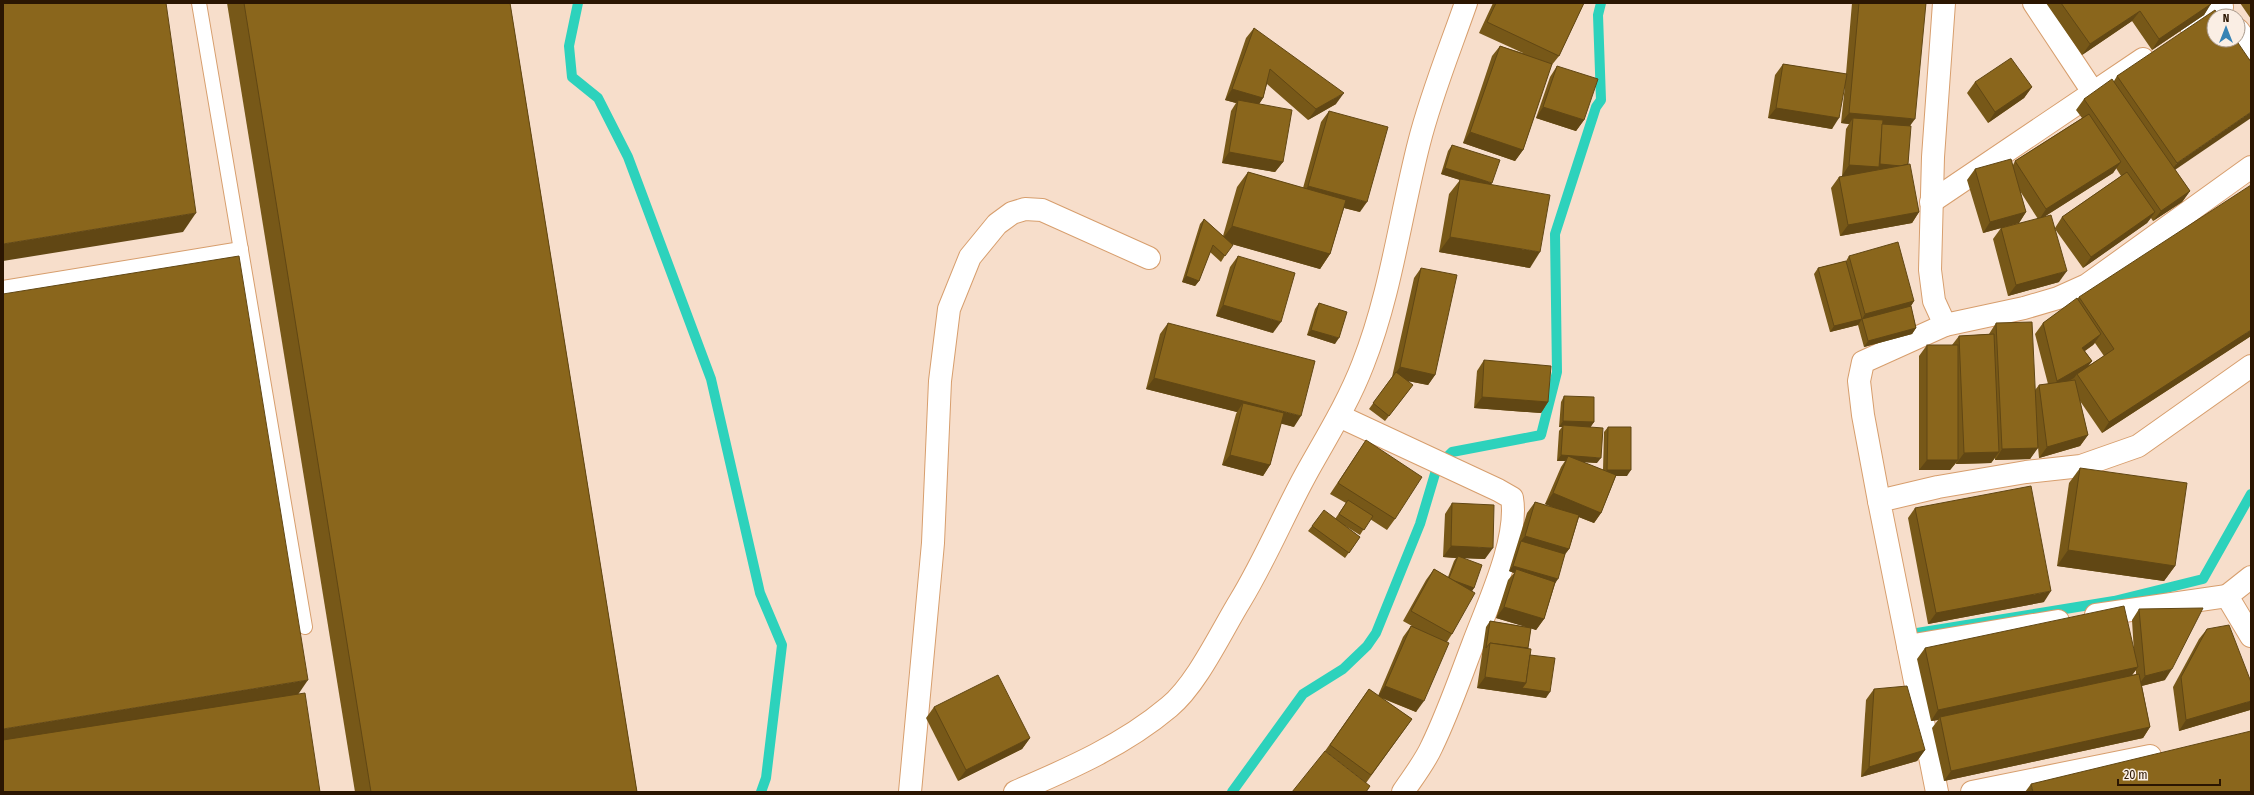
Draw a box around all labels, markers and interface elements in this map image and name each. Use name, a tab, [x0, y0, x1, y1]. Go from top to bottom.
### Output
north arrow	[2206, 8, 2246, 48]
text: N	[2223, 12, 2229, 25]
scale bar	[2118, 761, 2220, 787]
text: 20 m	[2124, 768, 2148, 782]

